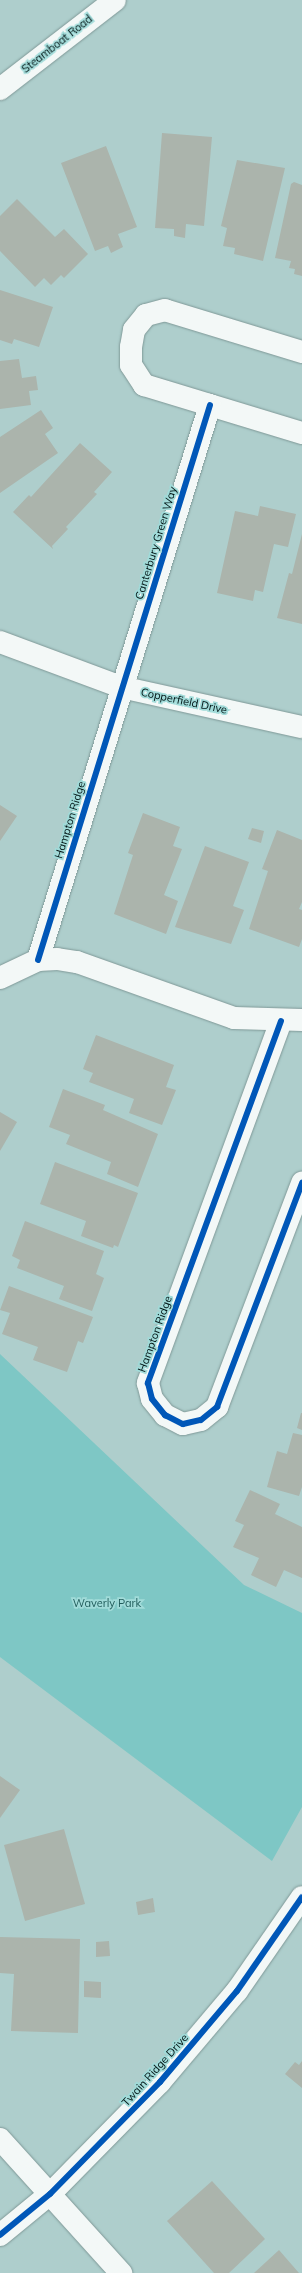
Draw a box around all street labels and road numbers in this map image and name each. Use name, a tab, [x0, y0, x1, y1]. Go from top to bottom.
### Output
street label: Steamboat Road	[19, 12, 95, 76]
street label: Canterbury Green Way	[133, 485, 179, 601]
street label: Copperfield Drive	[140, 685, 228, 717]
street label: Hampton Ridge	[52, 780, 88, 860]
street label: Hampton Ridge	[135, 1294, 175, 1374]
street label: Twain Ridge Drive	[119, 2031, 191, 2109]

